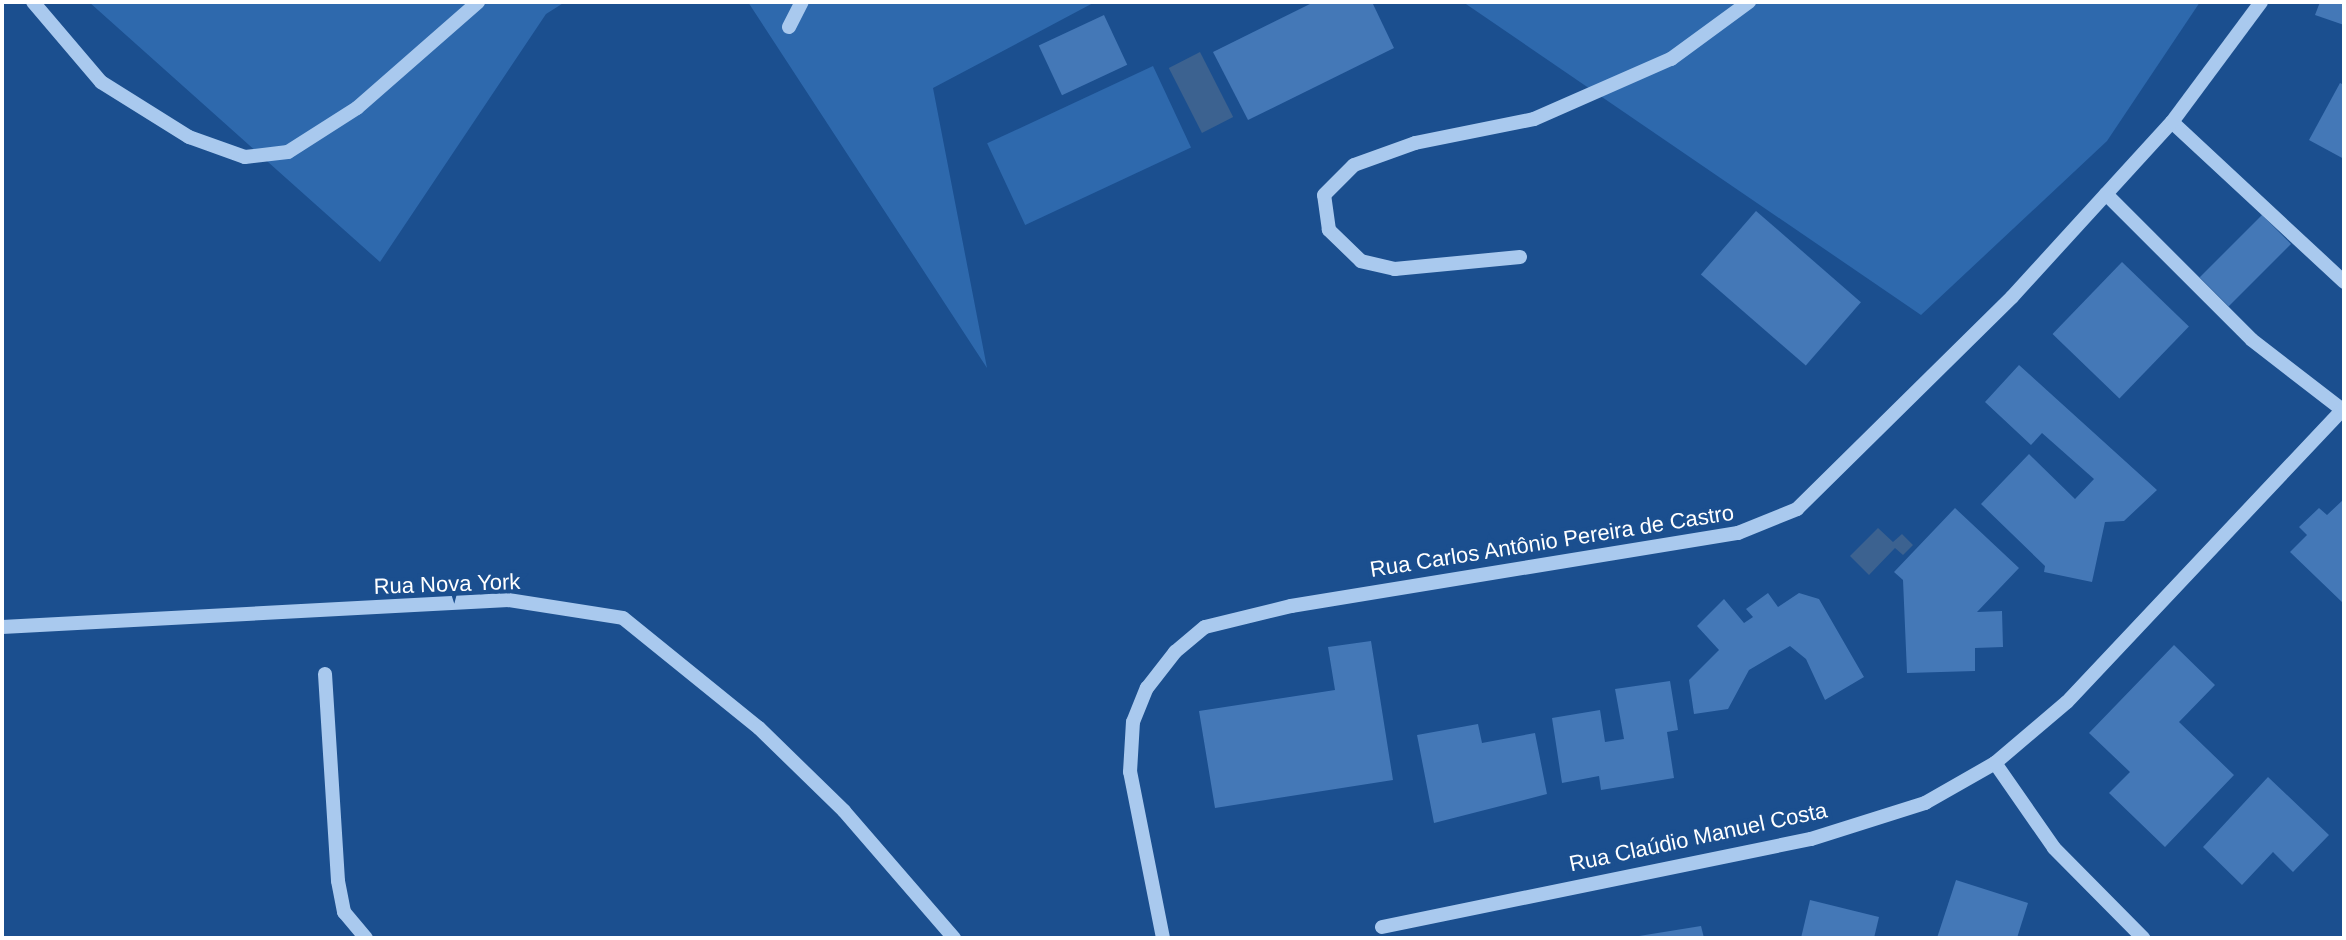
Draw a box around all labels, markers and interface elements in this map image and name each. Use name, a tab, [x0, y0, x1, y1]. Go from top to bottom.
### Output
street label: Rua Carlos Antônio Pereira de Castro	[1368, 499, 1736, 583]
street label: Rua Nova York	[373, 568, 521, 600]
street label: Rua Claúdio Manuel Costa	[1567, 797, 1829, 877]

